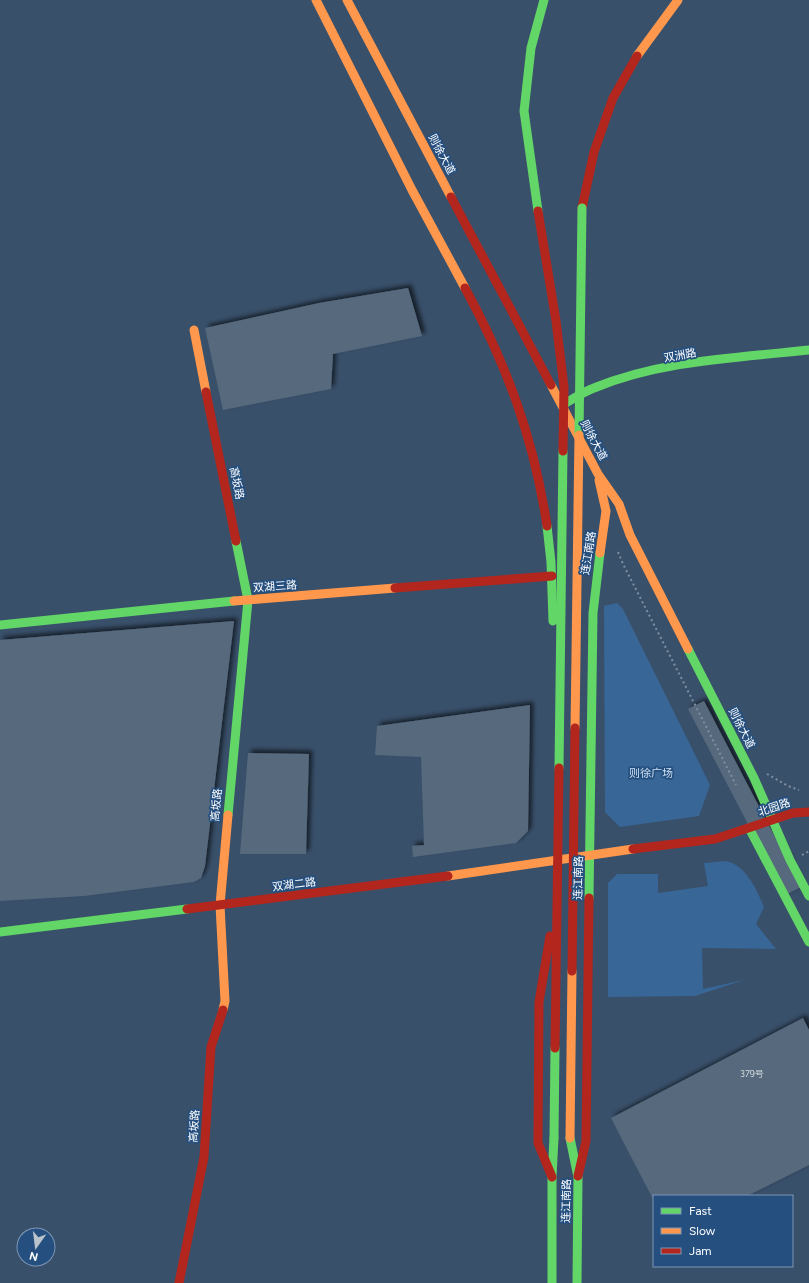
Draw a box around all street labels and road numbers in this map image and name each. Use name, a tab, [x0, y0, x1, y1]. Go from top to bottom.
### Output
street label: 则徐大道	[425, 132, 458, 177]
street label: 双洲路	[663, 346, 697, 365]
street label: 则徐大道	[577, 418, 610, 463]
street label: 高坂路	[227, 466, 246, 501]
street label: 连江南路	[579, 530, 598, 576]
street label: 双湖三路	[253, 578, 297, 595]
street label: 则徐大道	[726, 706, 757, 751]
street label: 高坂路	[209, 788, 224, 822]
street label: 北园路	[756, 796, 792, 819]
street label: 连江南路	[572, 856, 585, 900]
street label: 双湖二路	[271, 875, 317, 894]
street label: 高坂路	[187, 1109, 202, 1143]
street label: 连江南路	[560, 1179, 573, 1223]

